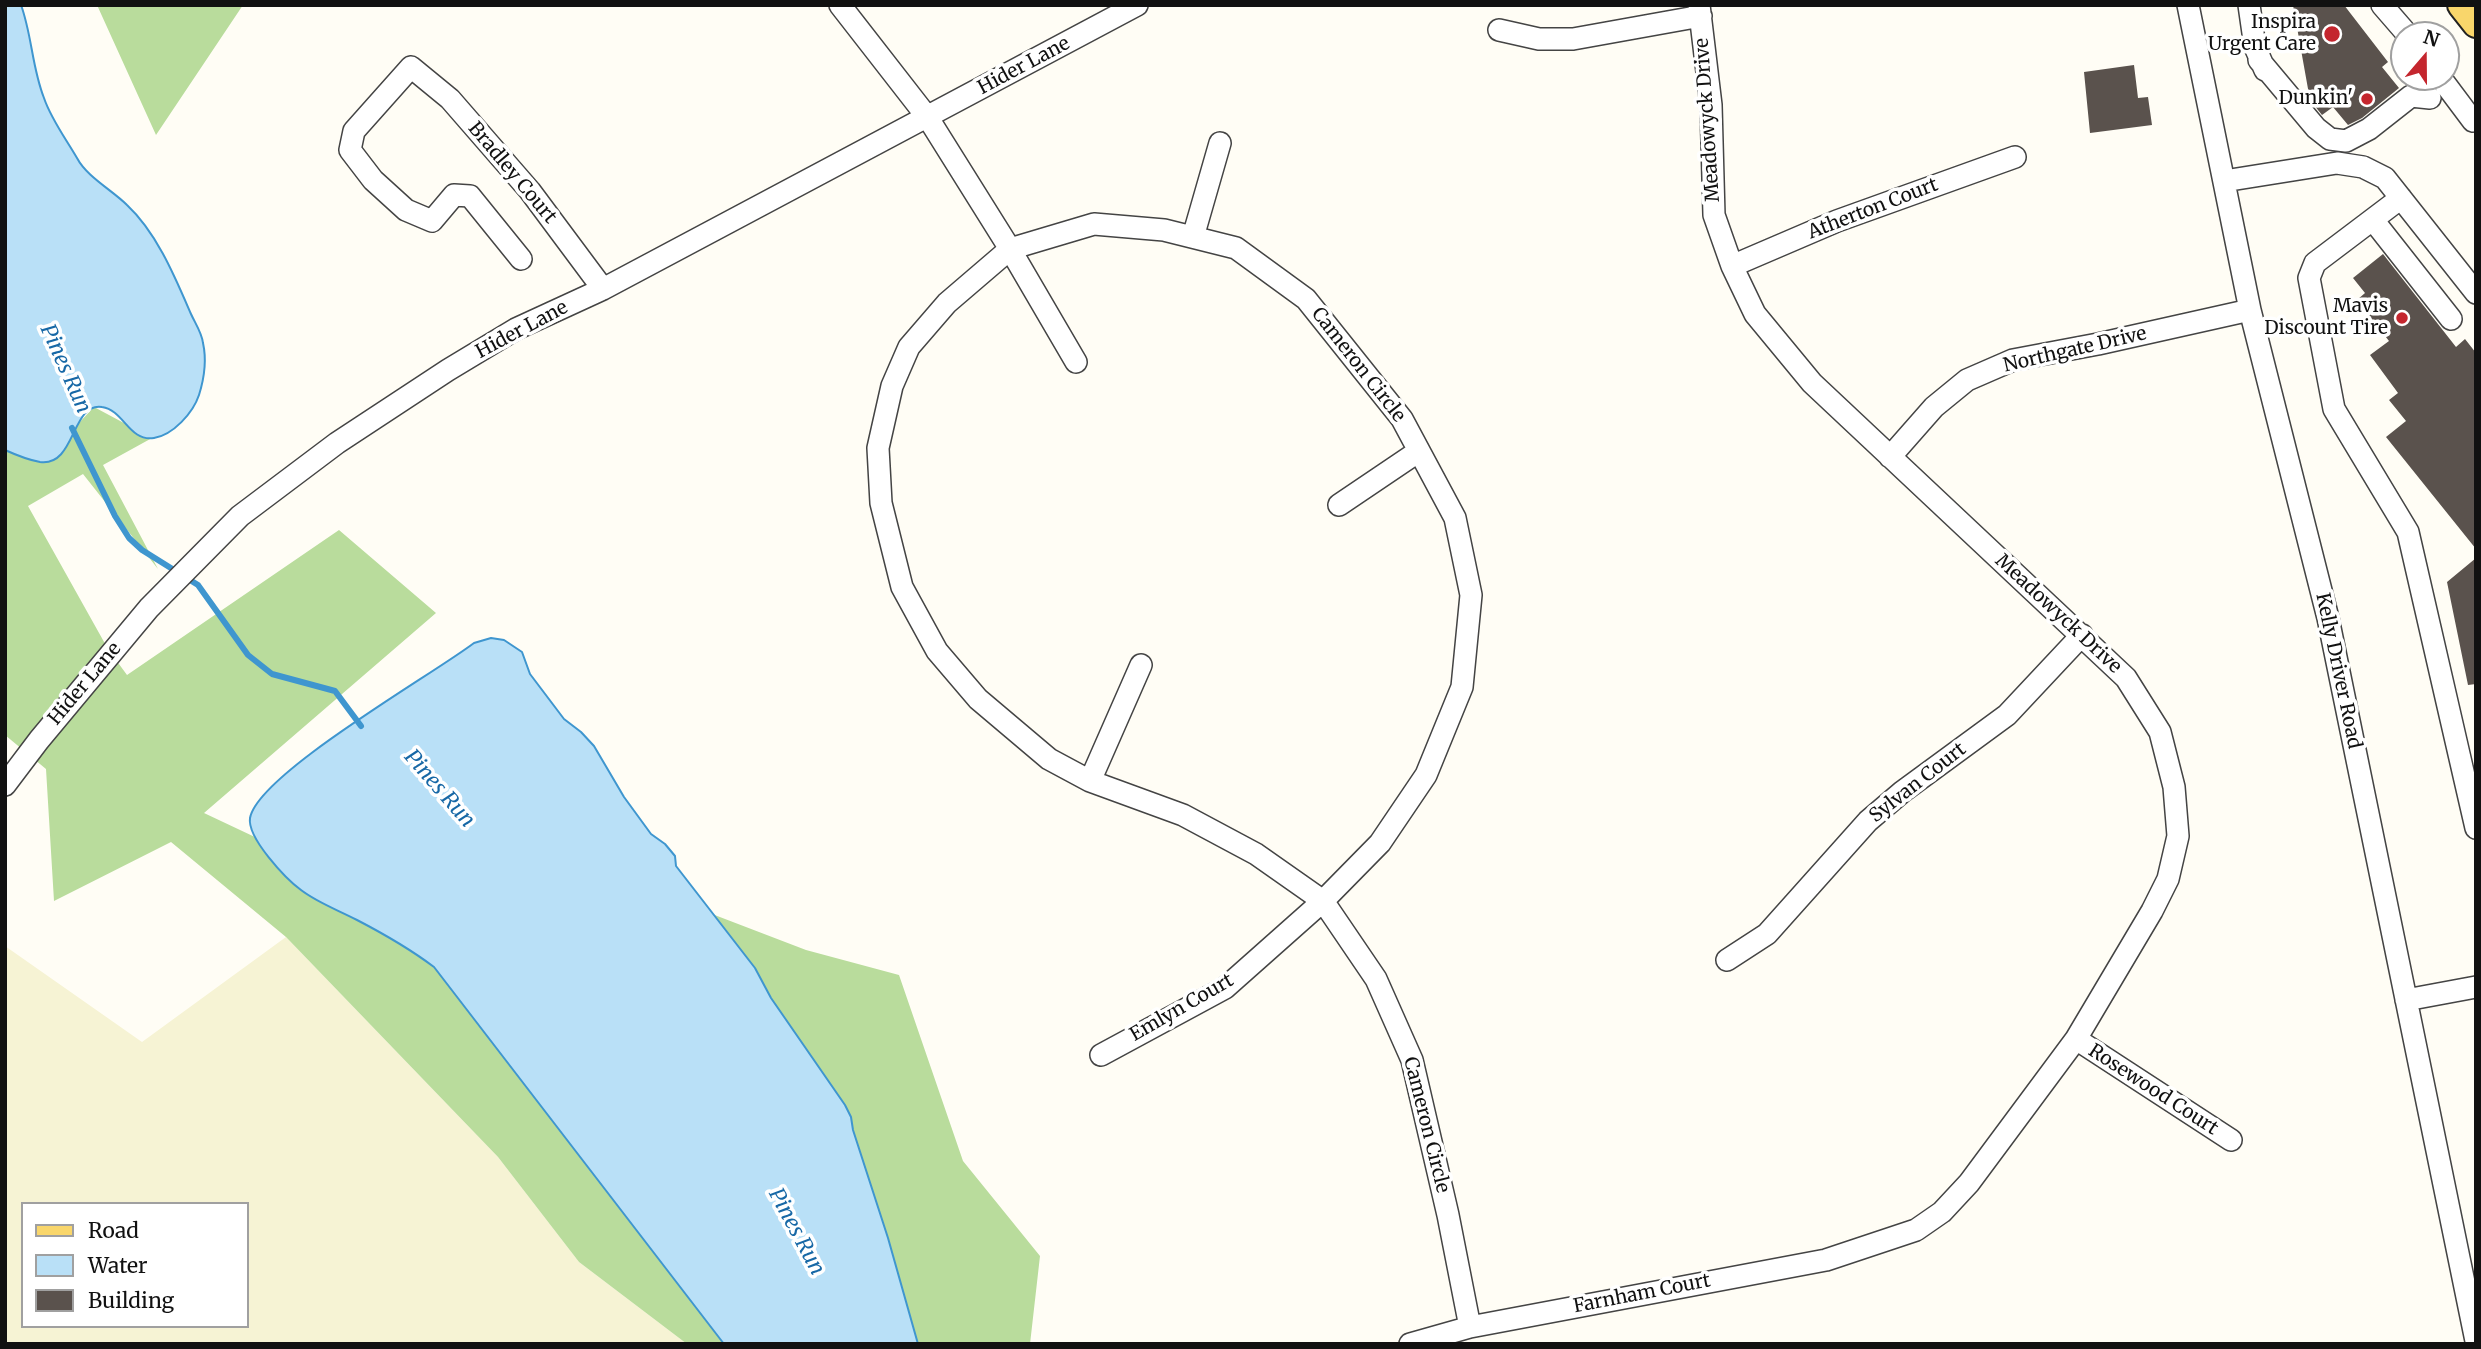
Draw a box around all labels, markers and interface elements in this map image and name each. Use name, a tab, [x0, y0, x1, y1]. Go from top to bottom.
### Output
place label: Inspira Urgent Care	[2208, 12, 2316, 56]
north arrow	[2390, 21, 2460, 91]
marker: Inspira Urgent Care	[2322, 24, 2342, 44]
text: N	[2420, 24, 2443, 52]
street label: Hider Lane	[974, 32, 1074, 100]
street label: Meadowyck Drive	[1691, 37, 1725, 203]
place label: Dunkin'	[2278, 88, 2353, 110]
marker: Dunkin'	[2359, 91, 2375, 107]
street label: Bradley Court	[463, 118, 561, 228]
street label: Atherton Court	[1805, 174, 1941, 244]
street label: Hider Lane	[472, 296, 572, 364]
place label: Mavis Discount Tire	[2264, 296, 2388, 340]
street label: Cameron Circle	[1306, 303, 1410, 427]
marker: Mavis Discount Tire	[2394, 310, 2410, 326]
water label: Pines Run	[34, 321, 96, 417]
street label: Northgate Drive	[2001, 322, 2149, 378]
street label: Meadowyck Drive	[1990, 550, 2126, 678]
street label: Kelly Driver Road	[2310, 591, 2366, 751]
street label: Hider Lane	[44, 638, 126, 730]
street label: Sylvan Court	[1865, 738, 1971, 828]
water label: Pines Run	[399, 745, 479, 833]
street label: Emlyn Court	[1126, 969, 1238, 1047]
street label: Rosewood Court	[2084, 1040, 2222, 1140]
street label: Cameron Circle	[1398, 1055, 1454, 1195]
water label: Pines Run	[763, 1184, 829, 1280]
legend	[21, 1202, 248, 1328]
text: Road	[88, 1217, 139, 1244]
text: Water	[88, 1252, 147, 1279]
street label: Farnham Court	[1571, 1270, 1713, 1318]
text: Building	[88, 1287, 174, 1314]

